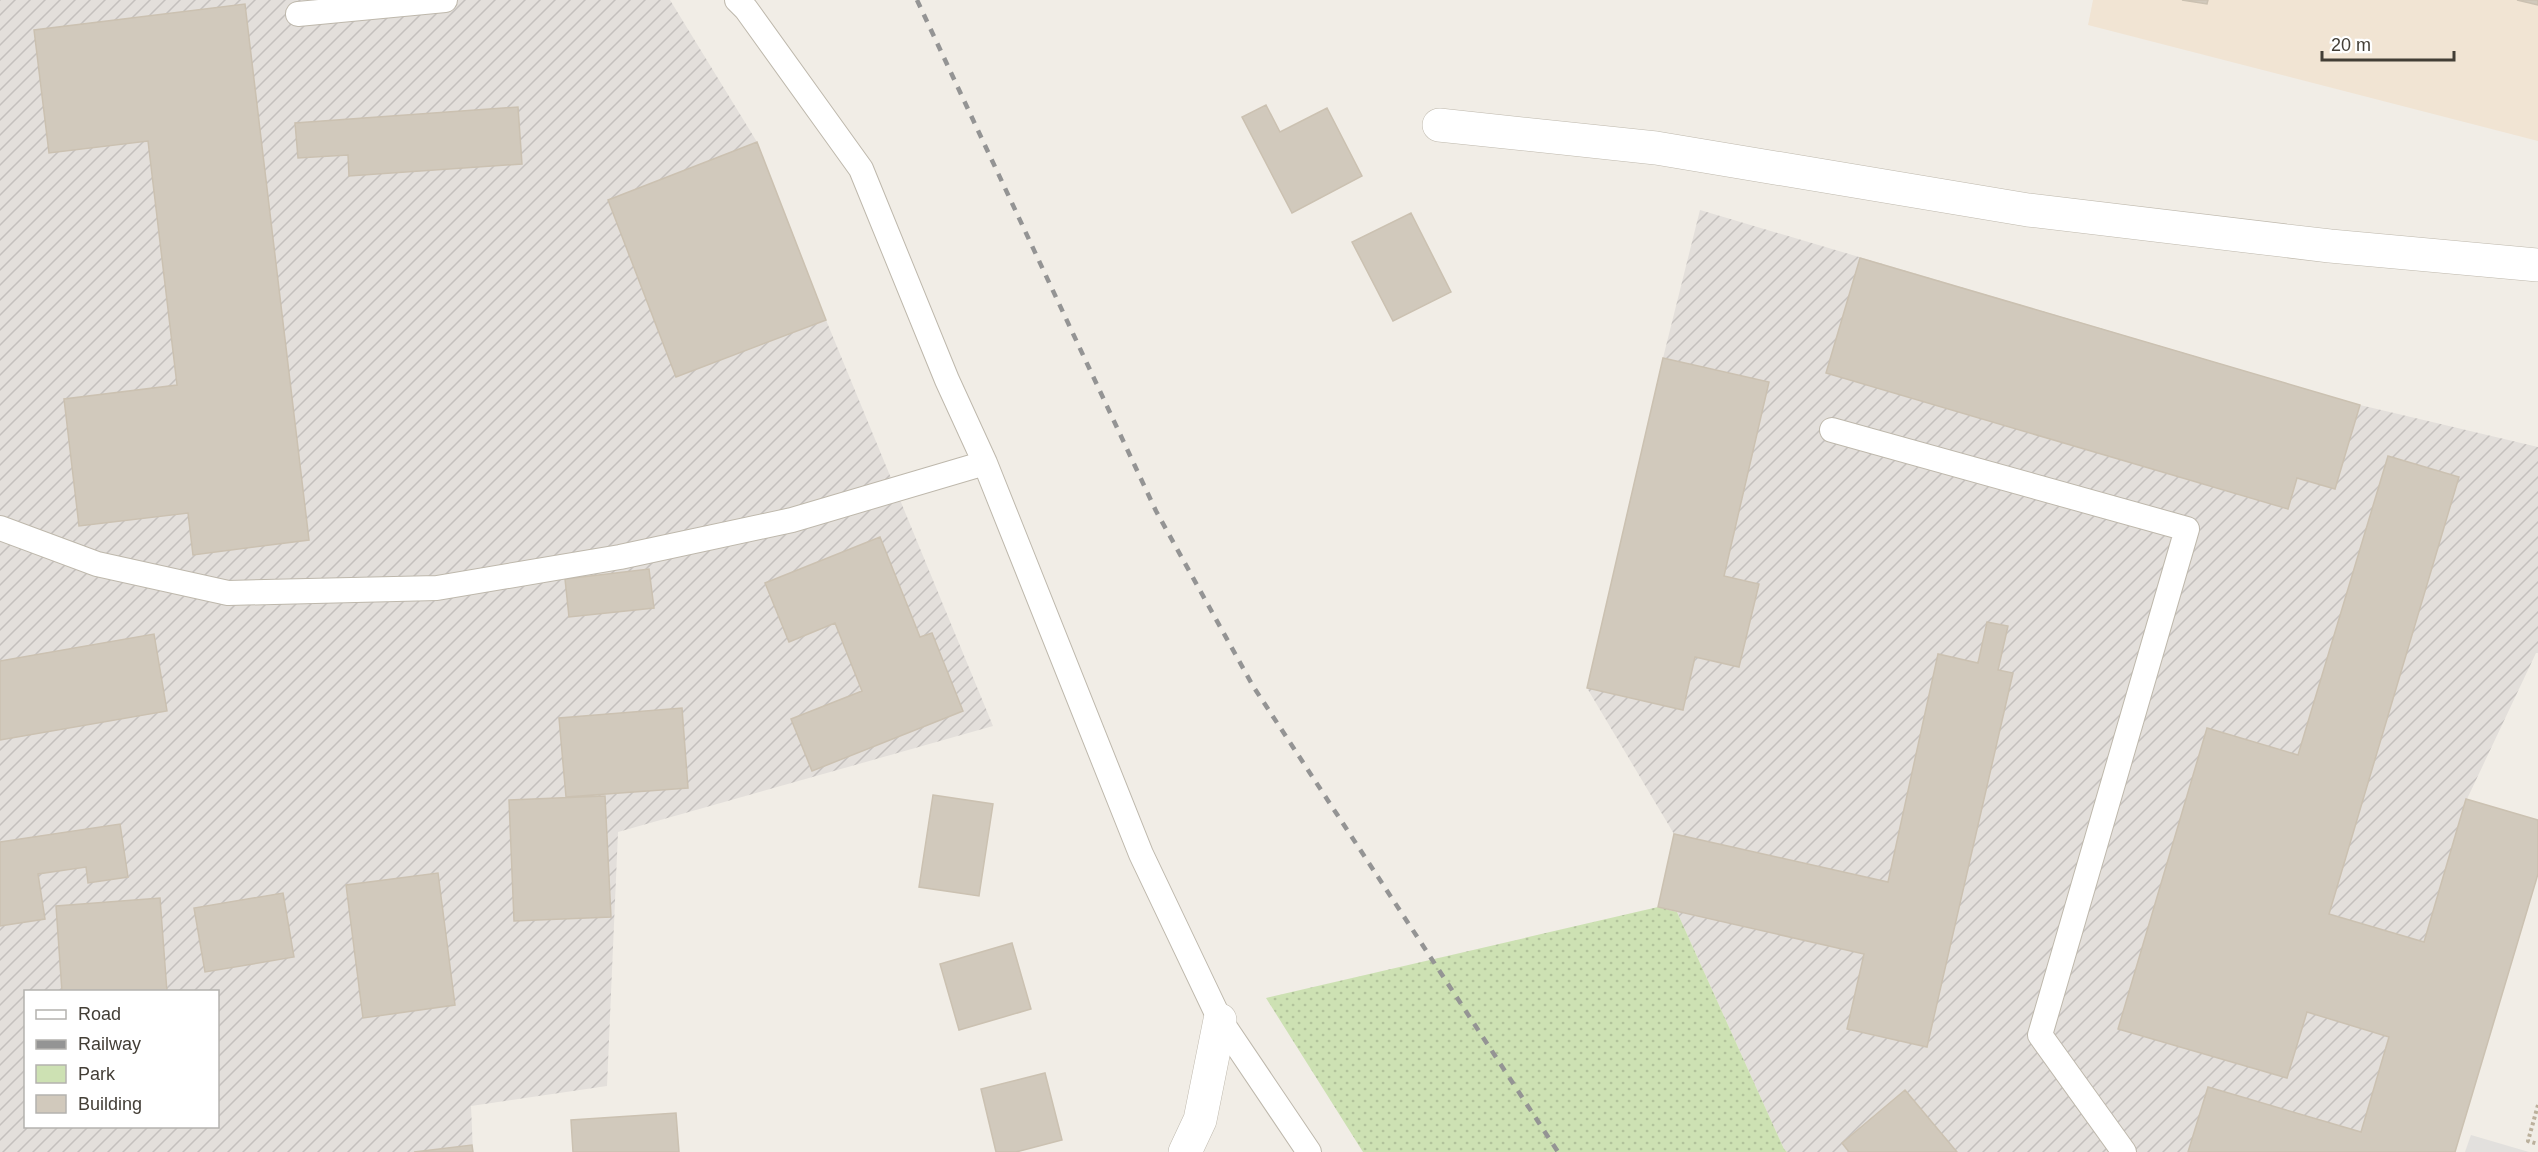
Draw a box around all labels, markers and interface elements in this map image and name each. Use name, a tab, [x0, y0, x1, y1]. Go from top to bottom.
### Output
scale bar	[2322, 24, 2454, 62]
text: 20 m	[2331, 35, 2371, 55]
legend	[24, 990, 219, 1128]
text: Road	[78, 1004, 121, 1024]
text: Railway	[78, 1034, 141, 1054]
text: Park	[78, 1064, 116, 1084]
text: Building	[78, 1094, 142, 1114]

